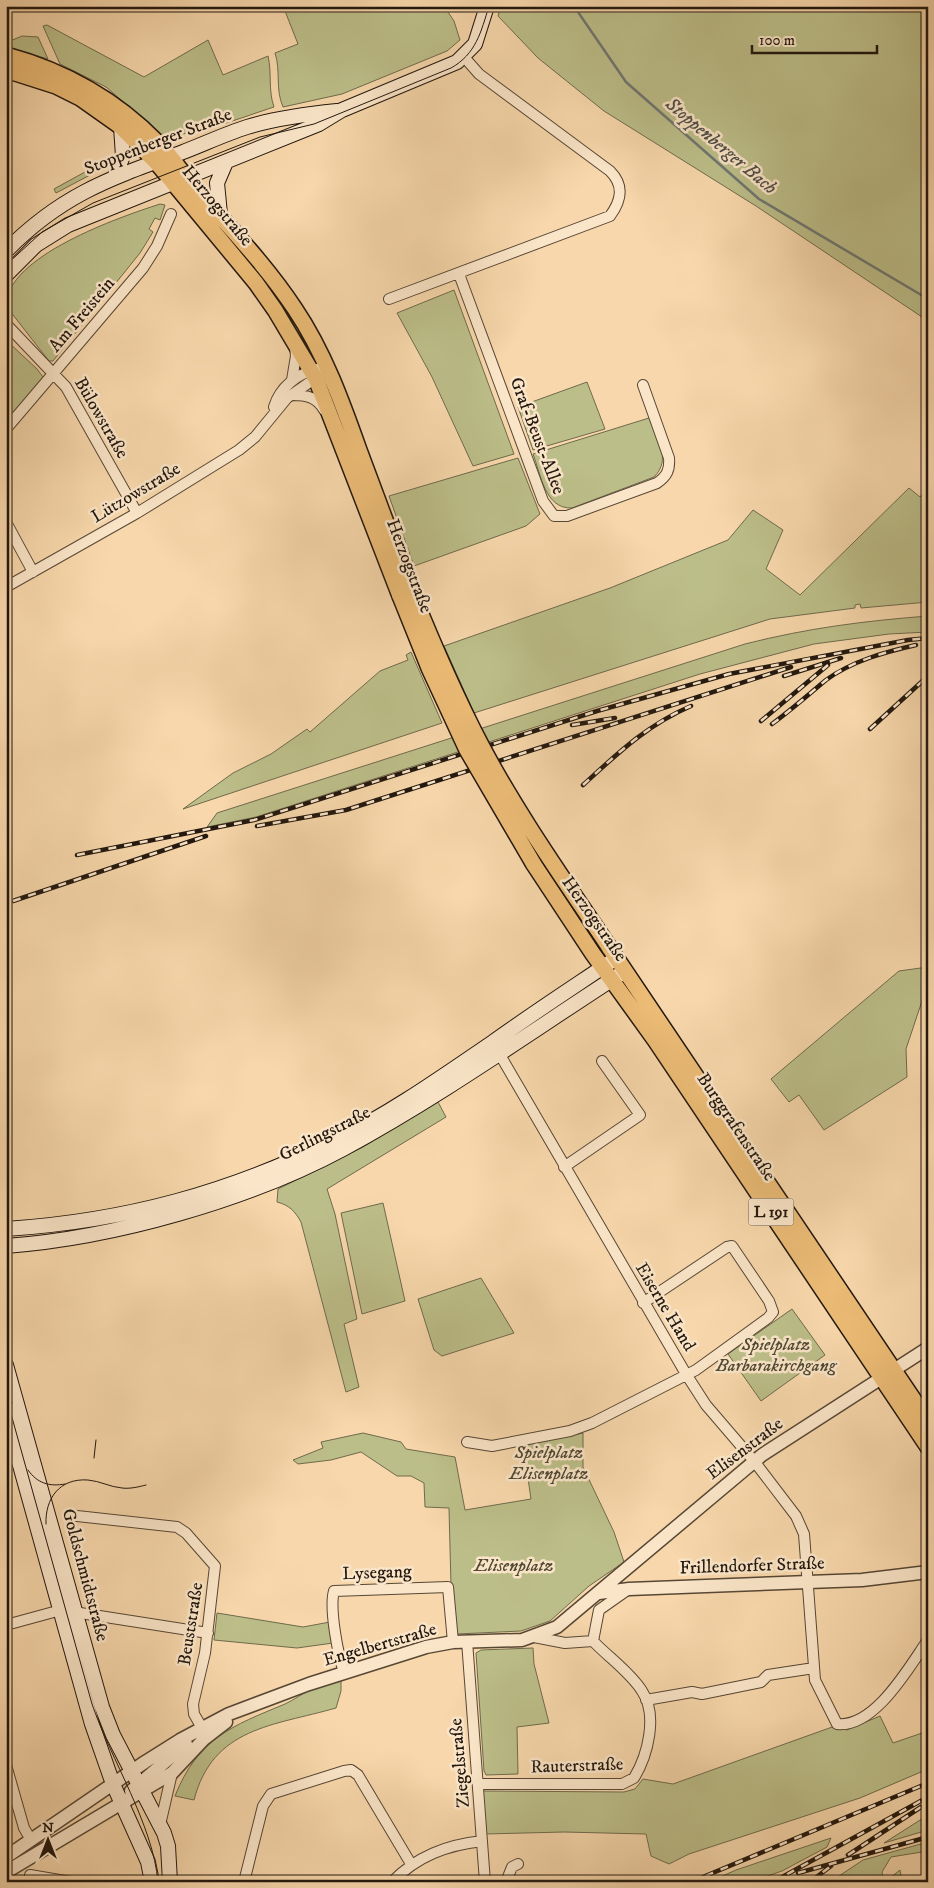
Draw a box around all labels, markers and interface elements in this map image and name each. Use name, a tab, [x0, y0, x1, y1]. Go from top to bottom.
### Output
scale bar	[752, 22, 876, 54]
text: 100 m	[759, 31, 795, 50]
water label: Stoppenberger Bach	[659, 92, 782, 200]
street label: Stoppenberger Straße	[81, 104, 235, 180]
street label: Herzogstraße	[177, 161, 257, 251]
street label: Am Freistein	[44, 273, 120, 357]
street label: Bülowstraße	[69, 373, 133, 463]
street label: Graf-Beust-Allee	[505, 374, 569, 498]
street label: Lützowstraße	[88, 458, 184, 528]
street label: Herzogstraße	[381, 516, 437, 616]
street label: Herzogstraße	[557, 872, 631, 966]
street label: Burggrafenstraße	[692, 1069, 780, 1185]
street label: Gerlingstraße	[276, 1102, 374, 1166]
road number: L 191	[748, 1198, 794, 1226]
street label: Eiserne Hand	[630, 1259, 700, 1355]
park label: Spielplatz Barbarakirchgang	[715, 1334, 838, 1377]
street label: Elisenstraße	[702, 1413, 788, 1485]
park label: Spielplatz Elisenplatz	[508, 1442, 589, 1485]
street label: Goldschmidtstraße	[57, 1506, 113, 1644]
street label: Frillendorfer Straße	[679, 1552, 825, 1580]
park label: Elisenplatz	[473, 1555, 554, 1577]
street label: Lysegang	[342, 1561, 412, 1585]
street label: Beuststraße	[174, 1581, 208, 1667]
street label: Engelbertstraße	[321, 1618, 439, 1672]
street label: Ziegelstraße	[445, 1717, 475, 1809]
street label: Rauterstraße	[530, 1753, 624, 1779]
north arrow	[22, 1816, 72, 1866]
text: N	[42, 1819, 54, 1837]

